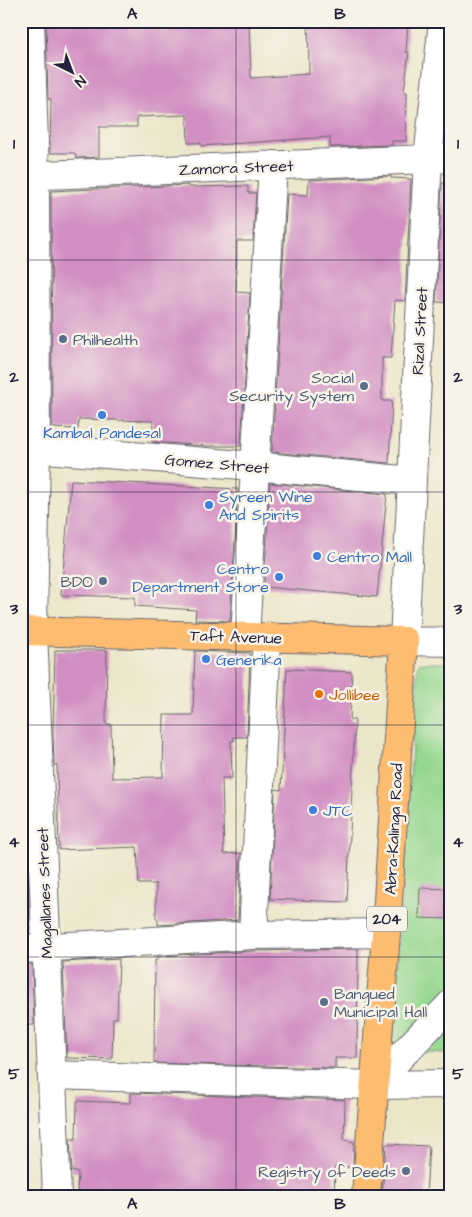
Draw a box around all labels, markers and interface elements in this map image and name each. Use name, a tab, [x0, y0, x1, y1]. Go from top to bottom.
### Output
text: A	[127, 3, 138, 25]
text: B	[334, 3, 346, 25]
north arrow	[48, 48, 98, 98]
text: N	[70, 71, 90, 91]
text: 1	[13, 133, 16, 155]
text: 1	[457, 133, 460, 155]
street label: Zamora Street	[178, 155, 294, 181]
street label: Rizal Street	[407, 286, 433, 376]
place label: Philhealth	[73, 329, 138, 351]
marker: Philhealth	[57, 333, 69, 345]
text: 2	[8, 366, 19, 388]
text: 2	[452, 366, 463, 388]
place label: Social Security System	[229, 367, 355, 408]
marker: Social Security System	[358, 380, 370, 392]
marker: Kambal Pandesal	[96, 409, 108, 421]
place label: Kambal Pandesal	[43, 422, 161, 444]
street label: Gomez Street	[164, 448, 271, 480]
place label: Syreen Wine And Spirits	[219, 486, 313, 526]
marker: Syreen Wine And Spirits	[203, 499, 215, 511]
place label: Centro Mall	[327, 546, 412, 568]
marker: Centro Mall	[311, 550, 323, 562]
place label: Centro Department Store	[132, 558, 269, 598]
place label: BDO	[61, 571, 93, 593]
marker: Centro Department Store	[273, 571, 285, 583]
marker: BDO	[97, 575, 109, 587]
text: 3	[9, 598, 19, 620]
text: 3	[453, 598, 463, 620]
street label: Taft Avenue	[189, 624, 283, 650]
place label: Generika	[216, 649, 282, 671]
marker: Generika	[200, 653, 212, 665]
place label: Jollibee	[329, 684, 381, 706]
marker: Jollibee	[313, 688, 325, 700]
street label: Abra-Kalinga Road	[380, 763, 409, 895]
place label: JTC	[323, 800, 353, 822]
marker: JTC	[307, 804, 319, 816]
street label: Magallanes Street	[32, 826, 59, 959]
text: 4	[9, 831, 20, 853]
text: 4	[453, 831, 464, 853]
road number: 204	[367, 906, 407, 932]
place label: Bangued Municipal Hall	[334, 983, 427, 1023]
marker: Bangued Municipal Hall	[318, 996, 330, 1008]
text: 5	[8, 1063, 20, 1085]
text: 5	[452, 1063, 464, 1085]
place label: Registry of Deeds	[258, 1161, 396, 1184]
marker: Registry of Deeds	[400, 1165, 412, 1177]
text: A	[127, 1193, 138, 1215]
text: B	[334, 1193, 346, 1215]

